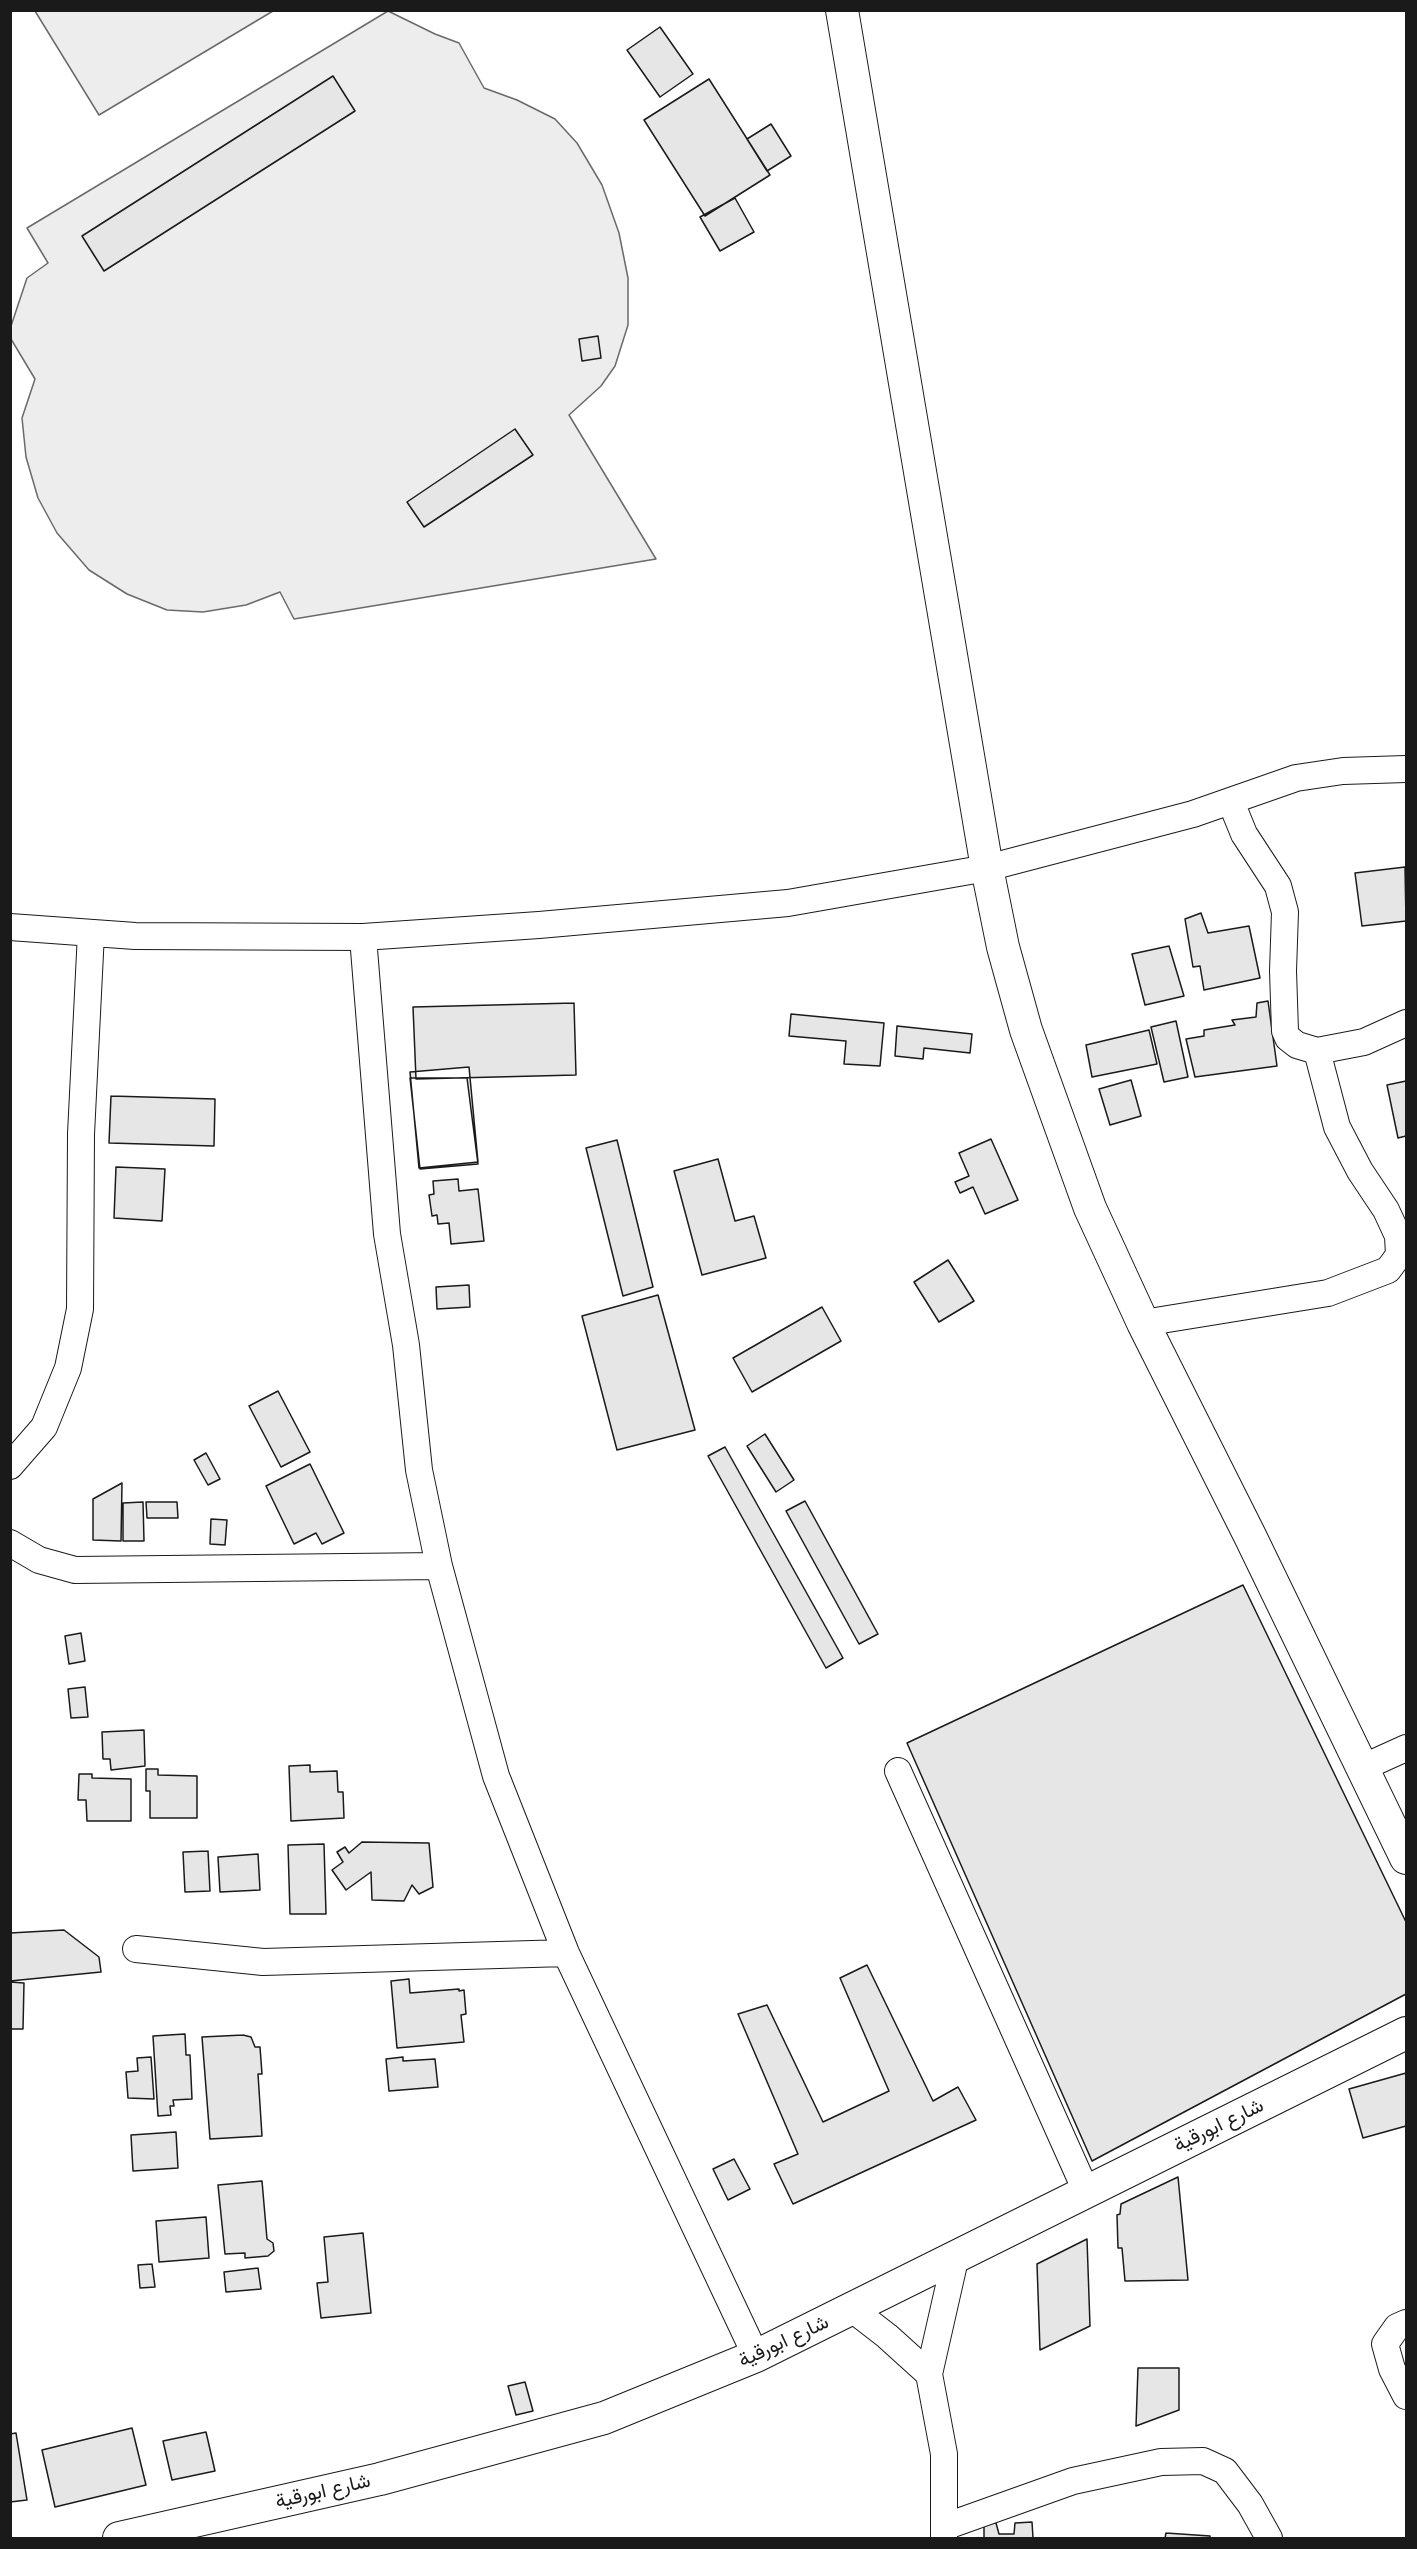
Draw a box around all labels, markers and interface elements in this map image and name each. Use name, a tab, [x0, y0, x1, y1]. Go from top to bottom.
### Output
street label: شارع ابورقية	[1170, 2094, 1268, 2158]
street label: شارع ابورقية	[735, 2311, 833, 2373]
street label: شارع ابورقية	[273, 2469, 373, 2515]

